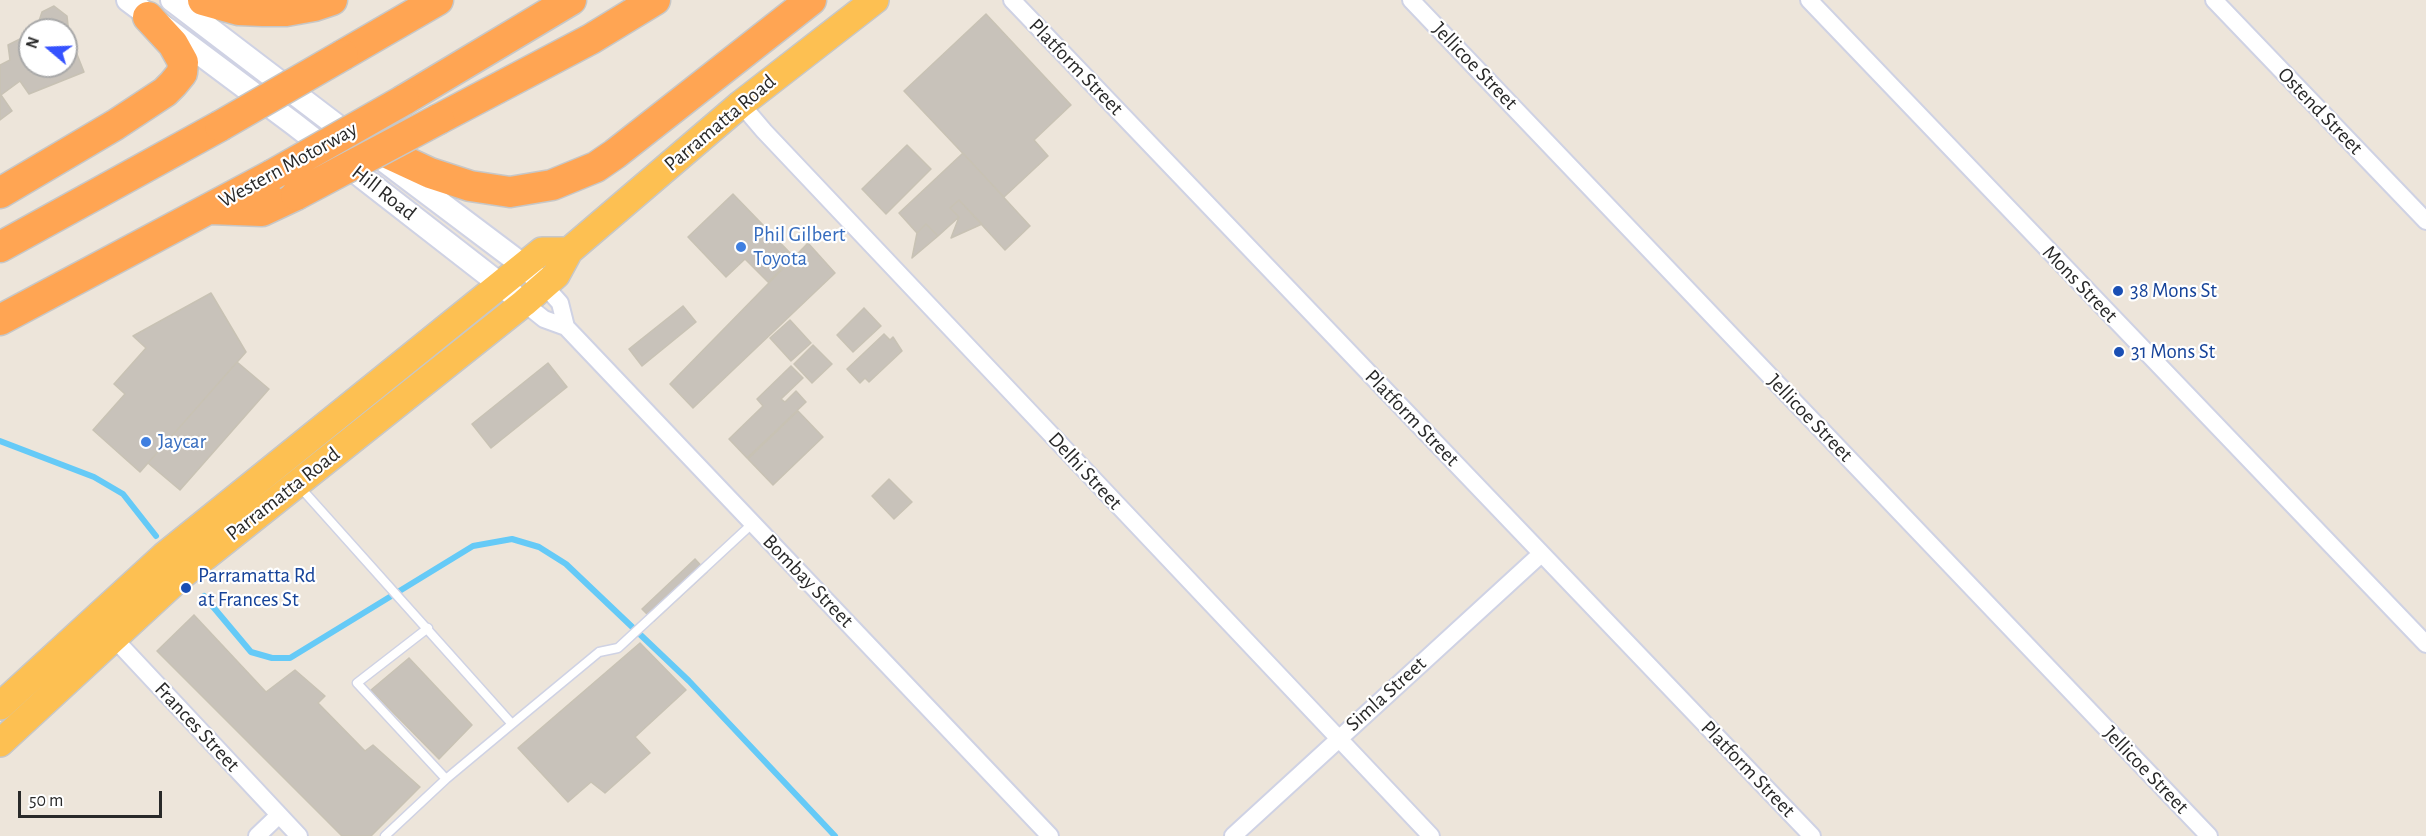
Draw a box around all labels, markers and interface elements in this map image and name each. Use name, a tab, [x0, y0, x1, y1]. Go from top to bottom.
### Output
street label: Platform Street	[1023, 13, 1129, 121]
street label: Jellicoe Street	[1427, 17, 1523, 115]
north arrow	[18, 18, 78, 78]
text: N	[23, 35, 42, 51]
street label: Ostend Street	[2272, 62, 2368, 160]
street label: Parramatta Road	[659, 69, 781, 177]
street label: Western Motorway	[214, 116, 362, 214]
street label: Hill Road	[347, 160, 421, 226]
place label: Phil Gilbert Toyota	[753, 222, 845, 272]
marker: Phil Gilbert Toyota	[734, 240, 748, 254]
street label: Mons Street	[2037, 240, 2123, 328]
place label: 38 Mons St	[2130, 278, 2217, 304]
marker: 38 Mons St	[2111, 284, 2125, 298]
place label: 31 Mons St	[2131, 339, 2215, 365]
marker: 31 Mons St	[2112, 345, 2126, 359]
street label: Platform Street	[1359, 364, 1465, 472]
street label: Jellicoe Street	[1762, 369, 1858, 467]
street label: Delhi Street	[1043, 427, 1127, 515]
place label: Jaycar	[158, 429, 206, 455]
marker: Jaycar	[139, 435, 153, 449]
street label: Parramatta Road	[221, 442, 345, 546]
street label: Bombay Street	[757, 529, 859, 633]
place label: Parramatta Rd at Frances St	[198, 563, 316, 613]
marker: Parramatta Rd at Frances St	[179, 581, 193, 595]
street label: Simla Street	[1341, 651, 1431, 737]
street label: Frances Street	[149, 677, 245, 777]
street label: Platform Street	[1695, 715, 1801, 823]
street label: Jellicoe Street	[2098, 721, 2194, 819]
scale bar	[21, 779, 165, 817]
text: 50 m	[29, 792, 63, 810]

